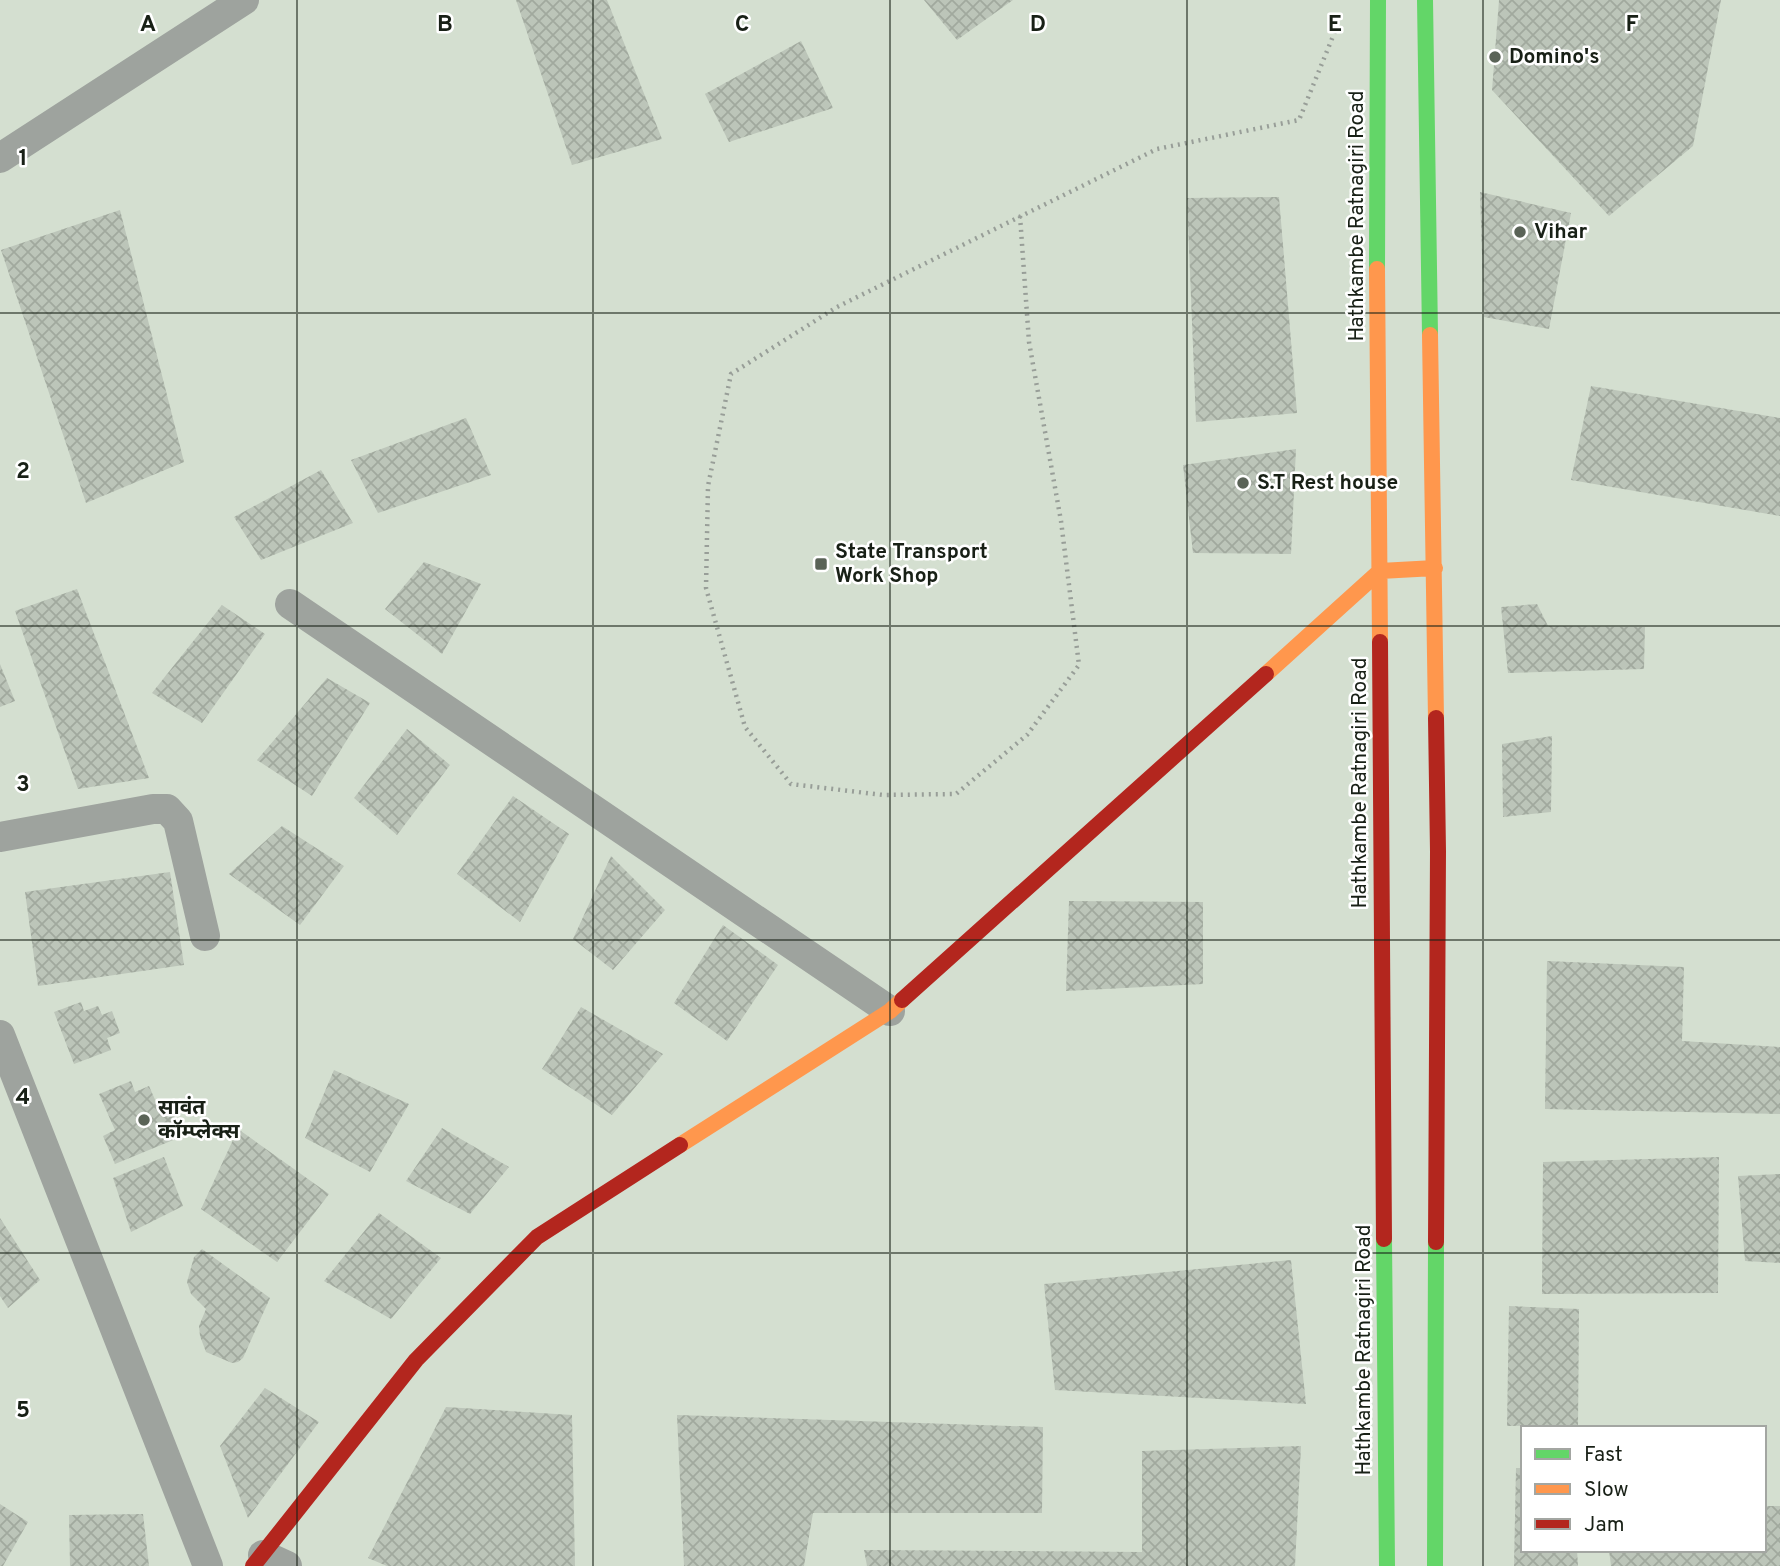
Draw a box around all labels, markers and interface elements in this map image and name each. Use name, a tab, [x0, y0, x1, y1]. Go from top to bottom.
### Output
text: A	[140, 11, 156, 40]
text: B	[437, 11, 453, 40]
text: C	[735, 11, 749, 40]
text: D	[1030, 11, 1046, 40]
text: E	[1328, 11, 1342, 40]
text: F	[1625, 11, 1639, 40]
place label: Domino's	[1509, 44, 1600, 71]
marker: Domino's	[1487, 49, 1503, 65]
street label: Hathkambe Ratnagiri Road	[1344, 90, 1371, 342]
text: 1	[18, 145, 28, 174]
place label: Vihar	[1534, 219, 1588, 246]
marker: Vihar	[1512, 224, 1528, 240]
text: 2	[16, 458, 30, 487]
place label: S.T Rest house	[1257, 470, 1398, 497]
marker: S.T Rest house	[1235, 475, 1251, 491]
place label: State Transport Work Shop	[835, 539, 988, 590]
marker: State Transport Work Shop	[813, 556, 829, 572]
street label: Hathkambe Ratnagiri Road	[1347, 657, 1374, 909]
text: 3	[16, 771, 30, 800]
text: 4	[16, 1084, 30, 1113]
place label: सावंत कॉम्प्लेक्स	[158, 1095, 240, 1146]
marker: सावंत कॉम्प्लेक्स	[136, 1112, 152, 1128]
street label: Hathkambe Ratnagiri Road	[1351, 1224, 1378, 1476]
text: 5	[16, 1397, 30, 1426]
legend	[1521, 1426, 1766, 1552]
text: Fast	[1584, 1442, 1623, 1469]
text: Slow	[1584, 1477, 1629, 1504]
text: Jam	[1584, 1512, 1625, 1539]

